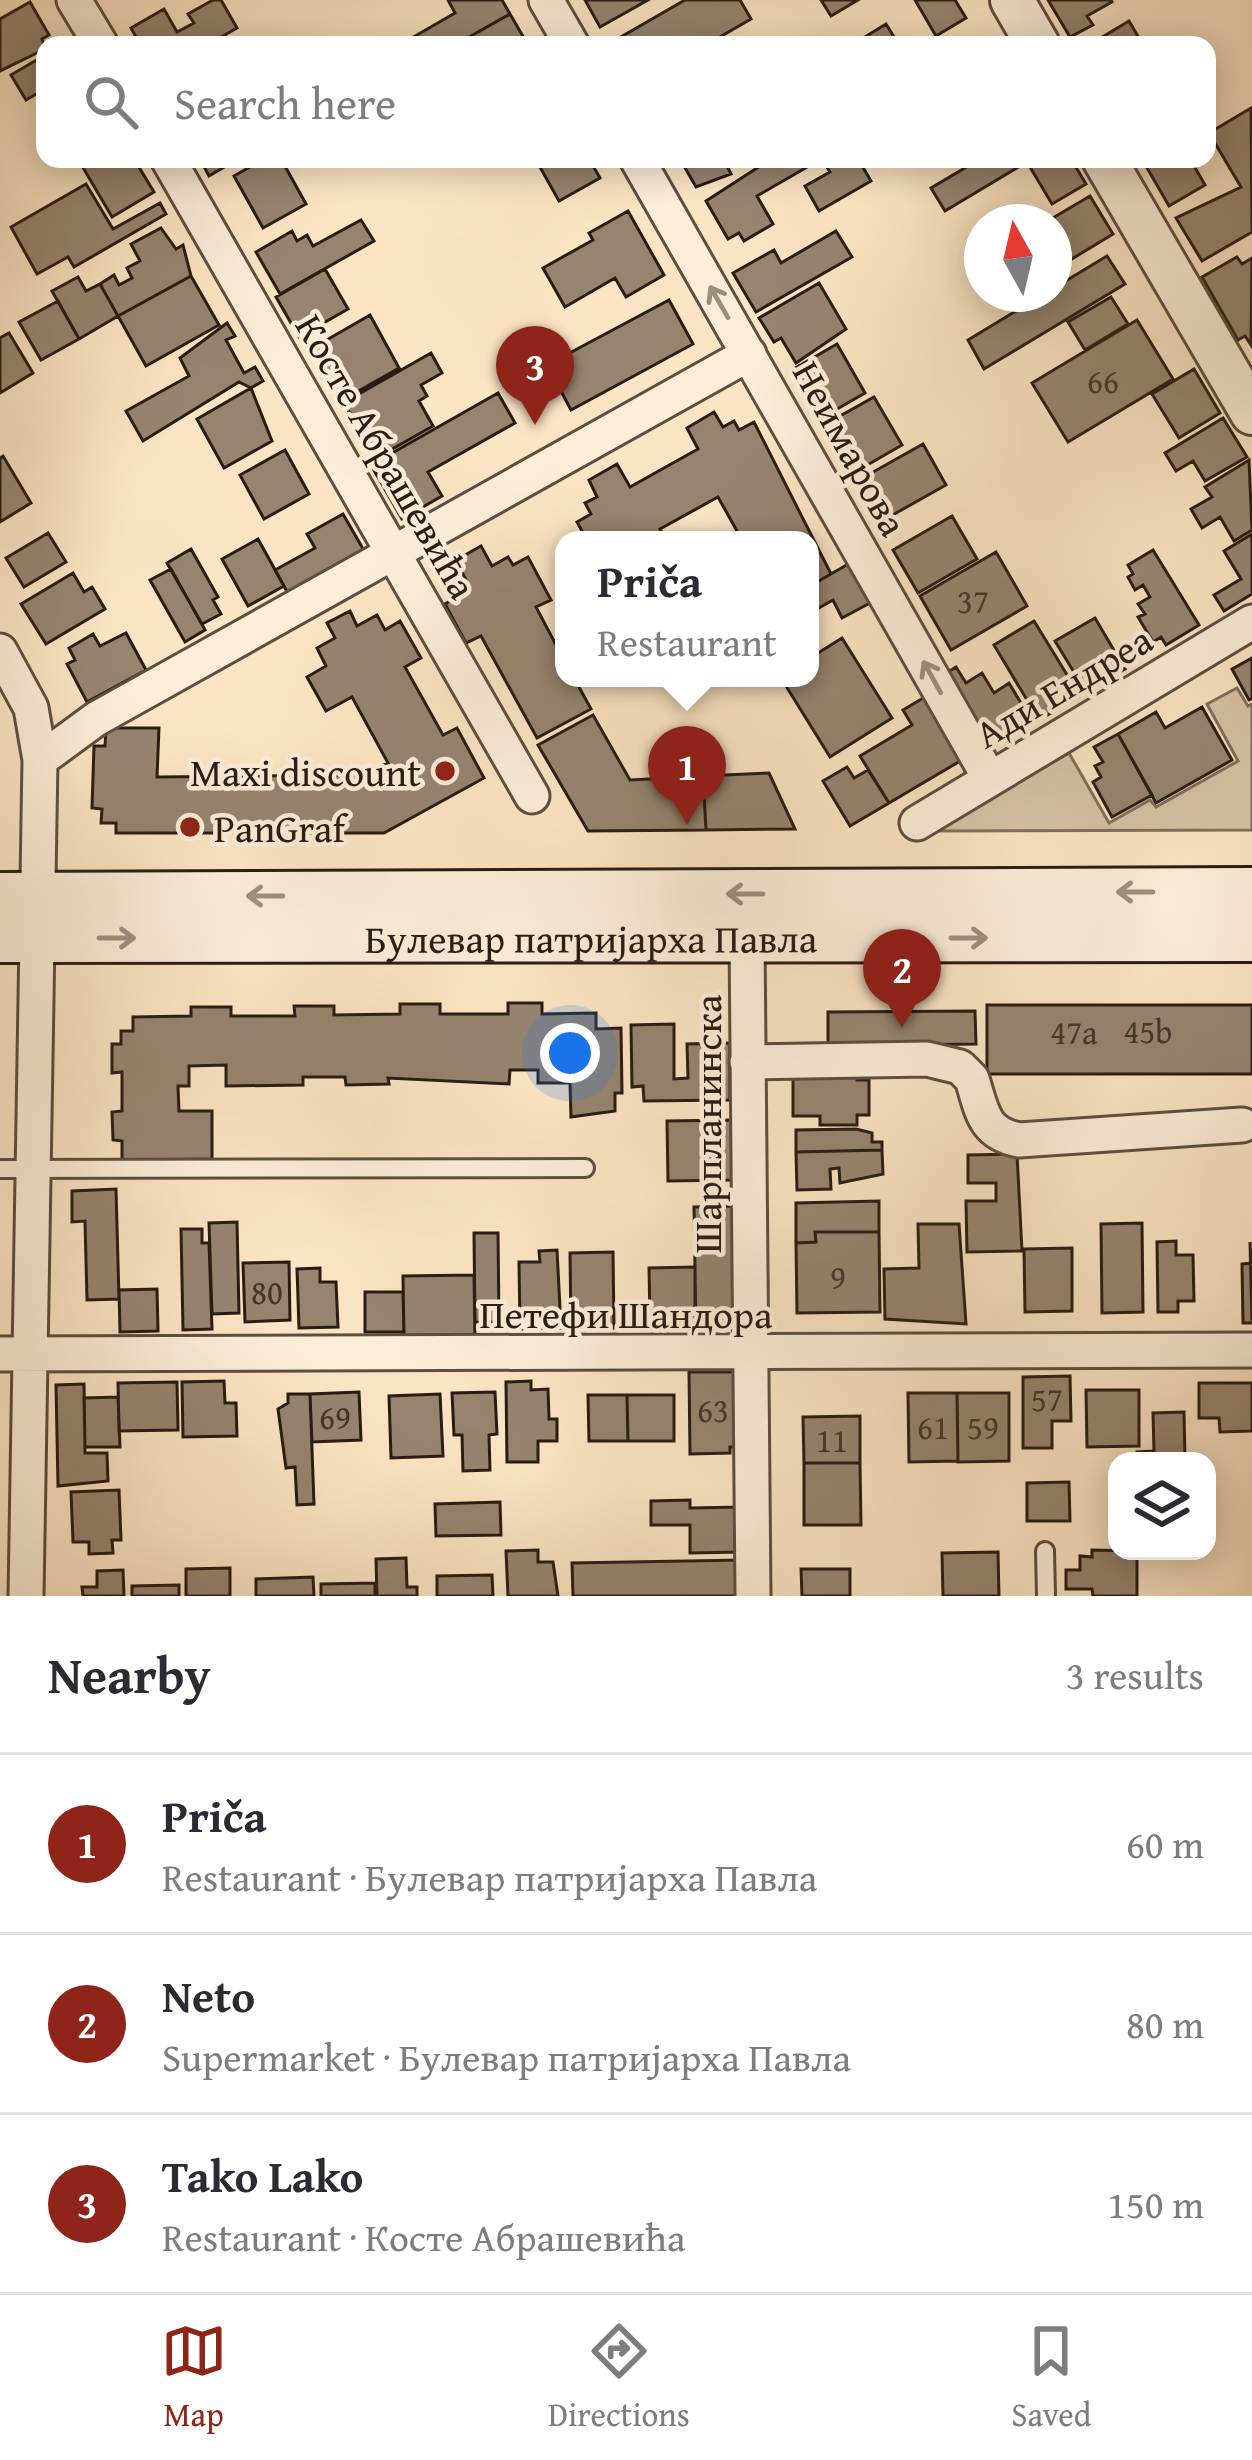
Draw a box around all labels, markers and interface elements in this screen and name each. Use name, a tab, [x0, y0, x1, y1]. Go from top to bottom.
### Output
search box	[36, 36, 1216, 168]
icon: search	[78, 69, 144, 135]
text: Search here	[174, 70, 396, 135]
north arrow	[964, 204, 1072, 312]
one-way arrow	[706, 285, 730, 320]
street label: Косте Абрашевића	[282, 303, 492, 609]
pin: 3	[496, 326, 574, 425]
street label: Неимарова	[779, 350, 923, 546]
house number: 66	[1087, 357, 1119, 405]
popup	[555, 531, 819, 687]
text: Priča	[597, 548, 702, 613]
house number: 37	[957, 577, 989, 625]
street label: Ади Ендреа	[963, 610, 1163, 761]
text: Restaurant	[597, 613, 777, 670]
one-way arrow	[920, 661, 943, 696]
pin: 1	[648, 726, 726, 825]
place label: Maxi discount	[190, 743, 421, 800]
marker: Maxi discount	[432, 758, 458, 784]
place label: PanGraf	[214, 799, 349, 856]
marker: PanGraf	[177, 814, 203, 840]
one-way arrow	[1116, 881, 1155, 903]
one-way arrow	[726, 883, 765, 905]
one-way arrow	[246, 885, 285, 907]
street label: Булевар патријарха Павла	[365, 909, 818, 966]
one-way arrow	[97, 927, 136, 949]
one-way arrow	[949, 927, 988, 949]
pin: 2	[863, 929, 941, 1028]
street label: Шарпланинска	[678, 994, 735, 1253]
house number: 45b	[1124, 1007, 1172, 1055]
house number: 47a	[1050, 1008, 1098, 1056]
your location	[540, 1023, 600, 1083]
house number: 9	[830, 1253, 846, 1301]
house number: 80	[251, 1268, 283, 1316]
street label: Петефи Шандора	[479, 1285, 773, 1342]
house number: 57	[1031, 1375, 1063, 1423]
house number: 63	[697, 1386, 729, 1434]
house number: 69	[319, 1393, 351, 1441]
house number: 61	[917, 1403, 949, 1451]
house number: 59	[967, 1403, 999, 1451]
house number: 11	[816, 1416, 848, 1464]
map controls	[1108, 1452, 1216, 1560]
button: layers	[1108, 1452, 1216, 1560]
text: Nearby	[48, 1637, 211, 1712]
text: 3 results	[1066, 1646, 1204, 1703]
text: Priča	[162, 1783, 267, 1848]
text: 1	[77, 1815, 97, 1872]
text: 60 m	[1126, 1815, 1204, 1872]
text: Restaurant · Булевар патријарха Павла	[162, 1848, 817, 1905]
text: Neto	[162, 1963, 255, 2028]
text: 2	[77, 1995, 97, 2052]
text: 80 m	[1126, 1995, 1204, 2052]
text: Supermarket · Булевар патријарха Павла	[162, 2028, 851, 2085]
text: Tako Lako	[162, 2143, 364, 2208]
text: 3	[77, 2175, 97, 2232]
text: 150 m	[1107, 2175, 1204, 2232]
text: Restaurant · Косте Абрашевића	[162, 2208, 686, 2265]
tab: Map	[161, 2318, 227, 2438]
tab: Directions	[548, 2318, 690, 2438]
tab: Saved	[1011, 2318, 1091, 2438]

